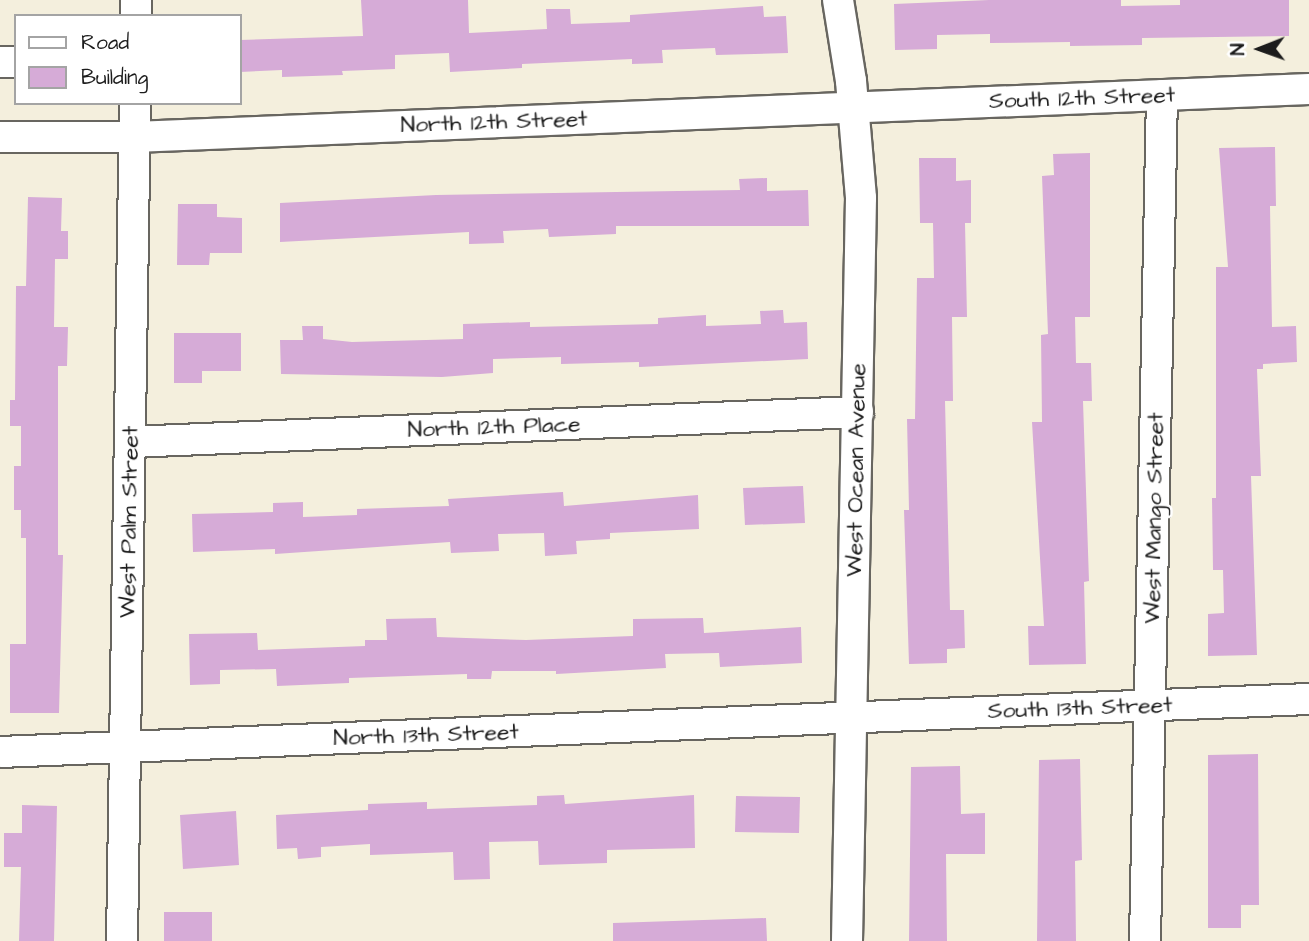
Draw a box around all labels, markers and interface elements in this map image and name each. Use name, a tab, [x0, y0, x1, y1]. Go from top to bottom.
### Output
legend	[14, 14, 242, 105]
north arrow	[1225, 14, 1295, 84]
text: Road	[81, 28, 129, 57]
text: N	[1225, 43, 1252, 56]
text: Building	[81, 63, 148, 92]
street label: South 12th Street	[988, 81, 1176, 115]
street label: North 12th Street	[400, 105, 588, 139]
street label: West Ocean Avenue	[840, 363, 872, 577]
street label: North 12th Place	[407, 410, 581, 444]
street label: West Mango Street	[1138, 412, 1170, 624]
street label: West Palm Street	[114, 426, 144, 618]
street label: South 13th Street	[987, 691, 1173, 725]
street label: North 13th Street	[333, 718, 519, 752]

